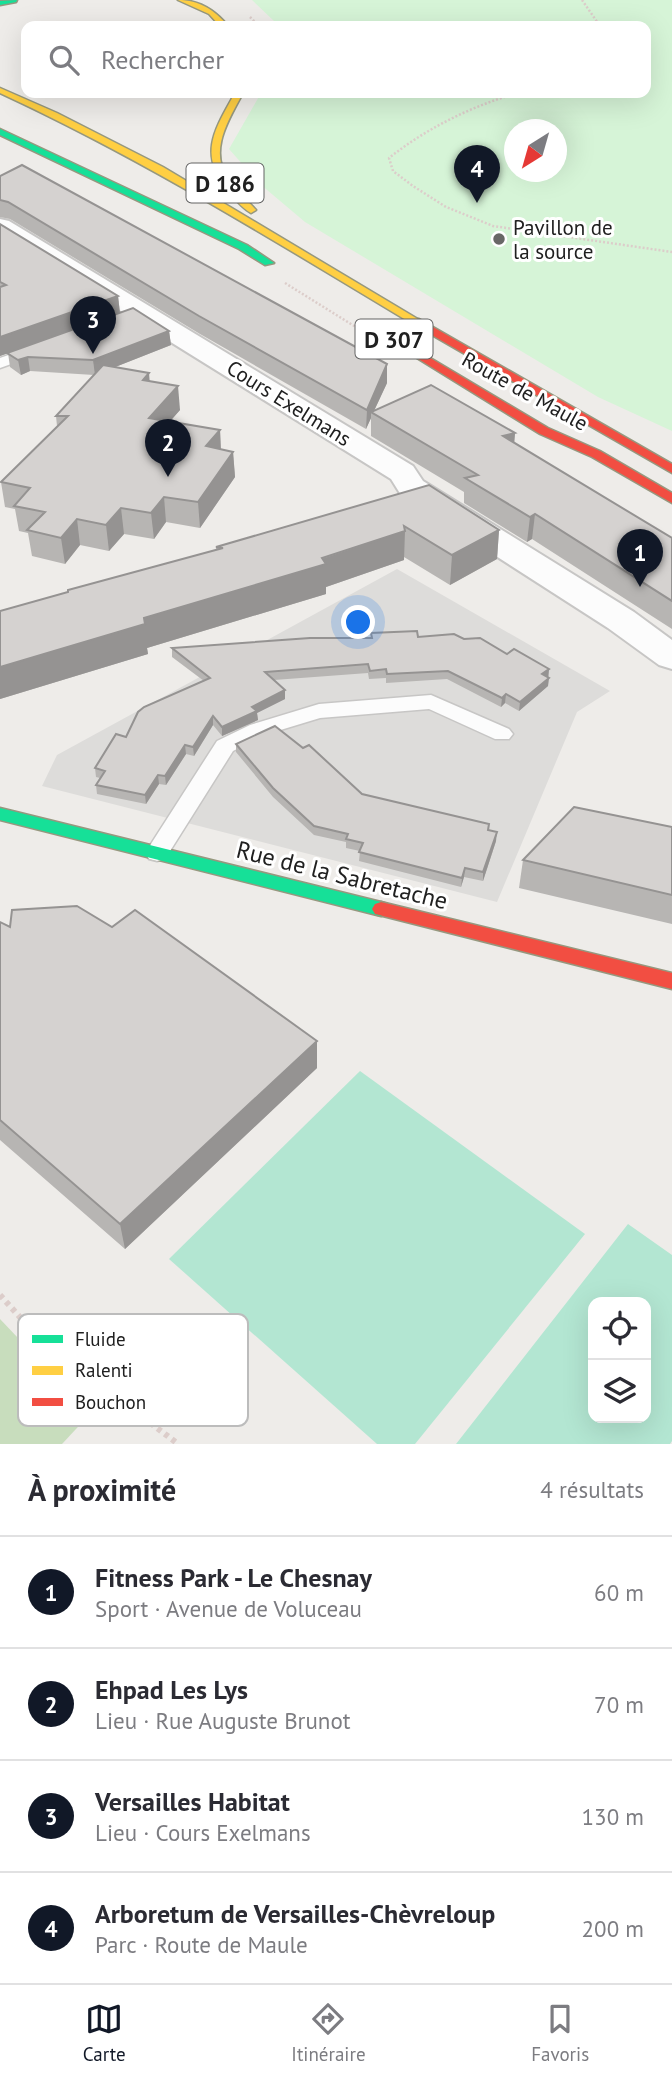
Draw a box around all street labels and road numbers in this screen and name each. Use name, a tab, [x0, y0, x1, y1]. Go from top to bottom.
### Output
road number: D 186	[187, 164, 264, 202]
road number: D 307	[356, 320, 432, 358]
street label: Route de Maule	[457, 345, 593, 437]
street label: Cours Exelmans	[222, 354, 356, 452]
street label: Rue de la Sabretache	[233, 834, 451, 916]

